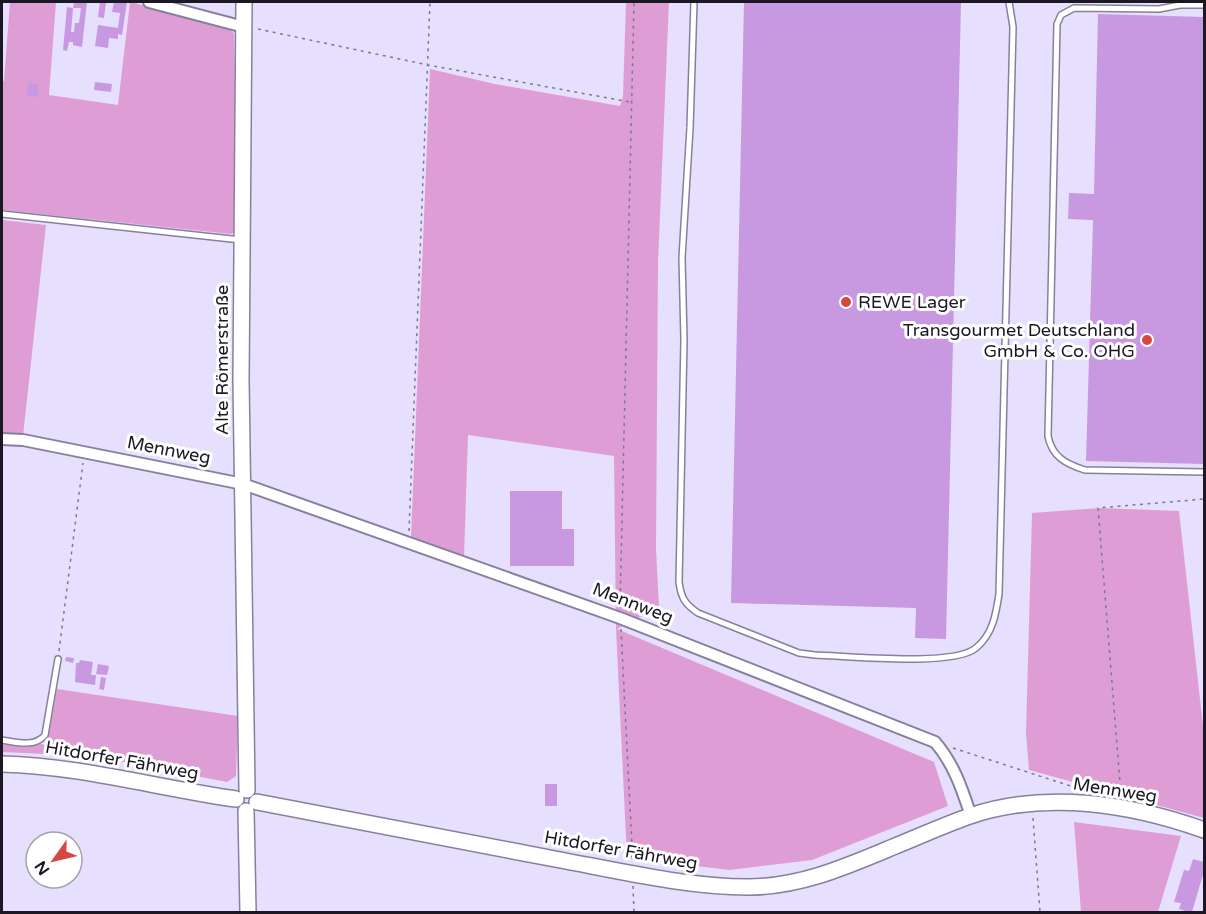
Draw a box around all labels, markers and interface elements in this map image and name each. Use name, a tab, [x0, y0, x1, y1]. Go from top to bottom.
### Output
street label: Alte Römerstraße	[211, 285, 233, 435]
place label: REWE Lager	[858, 291, 966, 313]
marker: REWE Lager	[839, 295, 853, 309]
place label: Transgourmet Deutschland GmbH & Co. OHG	[903, 319, 1135, 362]
marker: Transgourmet Deutschland GmbH & Co. OHG	[1140, 333, 1154, 347]
street label: Mennweg	[125, 431, 213, 469]
street label: Mennweg	[589, 578, 677, 628]
street label: Hitdorfer Fährweg	[44, 736, 200, 784]
street label: Mennweg	[1071, 773, 1159, 807]
street label: Hitdorfer Fährweg	[543, 826, 699, 874]
north arrow	[24, 830, 84, 890]
text: N	[31, 857, 54, 879]

